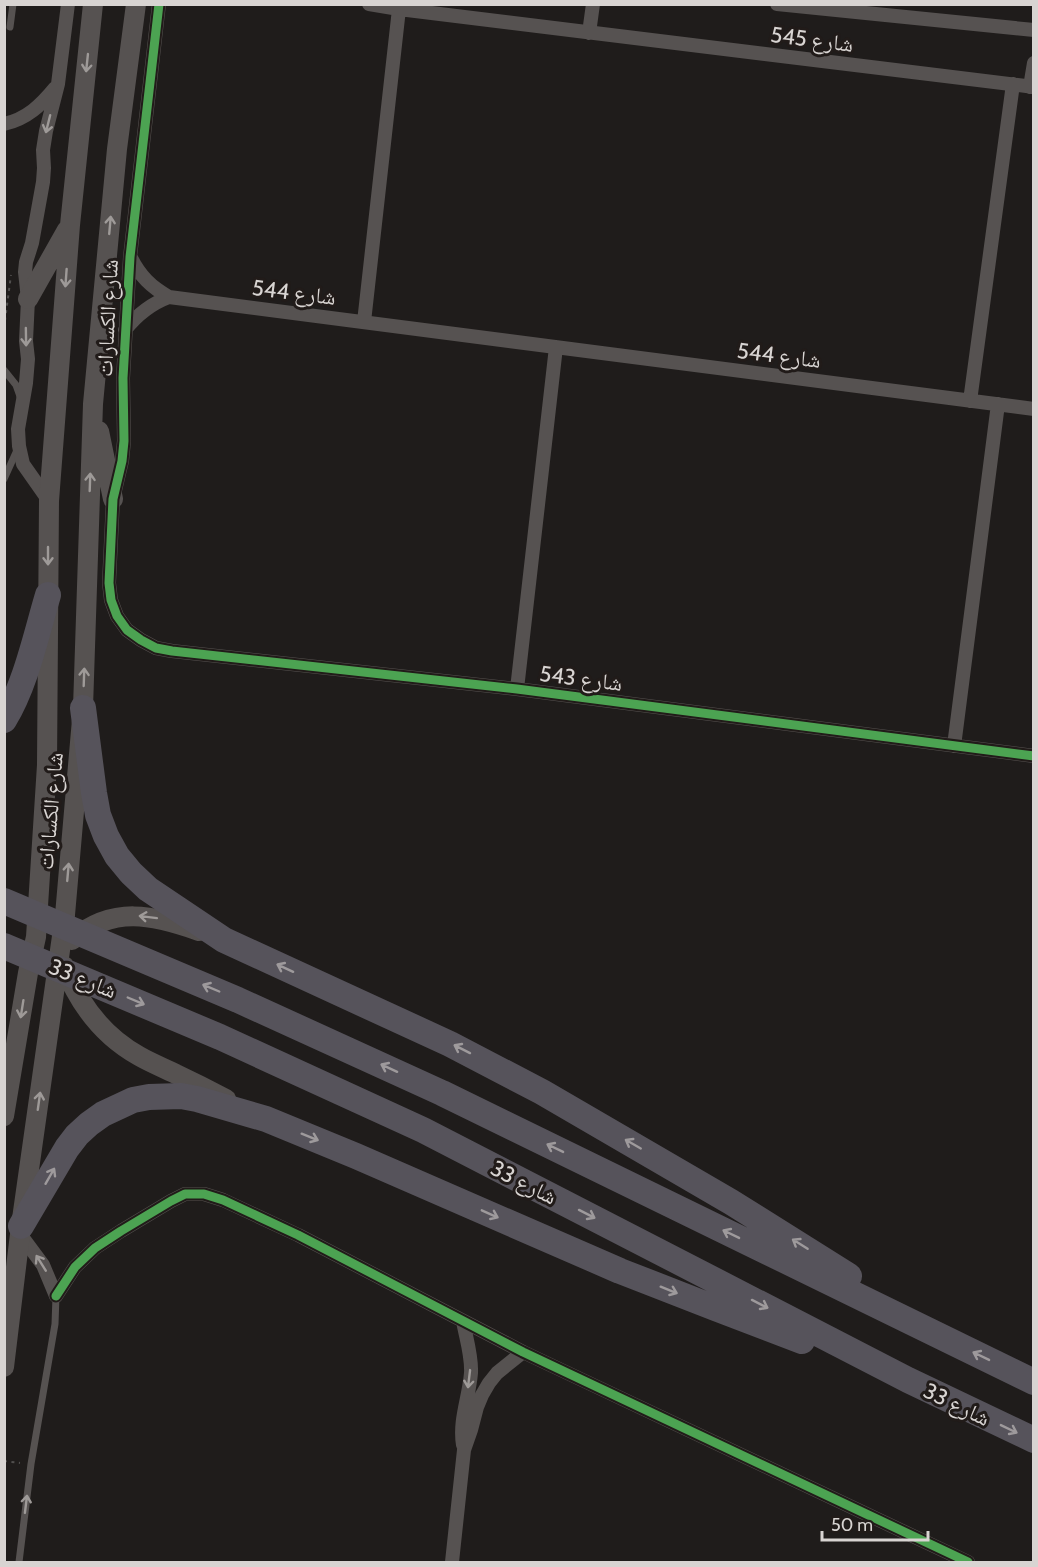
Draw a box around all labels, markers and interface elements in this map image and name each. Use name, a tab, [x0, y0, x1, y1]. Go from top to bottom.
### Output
street label: شارع 545	[769, 21, 855, 58]
one-way arrow	[81, 52, 92, 72]
one-way arrow	[41, 114, 53, 133]
one-way arrow	[105, 216, 116, 236]
street label: شارع الكسارات	[91, 259, 124, 377]
one-way arrow	[60, 267, 71, 287]
street label: شارع 544	[251, 274, 337, 311]
one-way arrow	[20, 326, 32, 346]
street label: شارع 544	[736, 337, 822, 374]
one-way arrow	[85, 473, 96, 493]
one-way arrow	[42, 545, 54, 565]
street label: شارع 543	[538, 660, 624, 697]
one-way arrow	[78, 668, 89, 688]
street label: شارع الكسارات	[32, 751, 69, 871]
one-way arrow	[63, 862, 74, 882]
one-way arrow	[139, 911, 159, 922]
street label: شارع 33	[45, 953, 121, 1004]
one-way arrow	[276, 961, 294, 973]
one-way arrow	[202, 982, 221, 993]
one-way arrow	[127, 995, 145, 1007]
one-way arrow	[17, 998, 28, 1018]
one-way arrow	[453, 1043, 471, 1055]
one-way arrow	[380, 1062, 398, 1073]
one-way arrow	[33, 1092, 44, 1112]
one-way arrow	[301, 1132, 319, 1143]
one-way arrow	[624, 1137, 641, 1149]
one-way arrow	[547, 1142, 565, 1153]
street label: شارع 33	[486, 1154, 561, 1210]
one-way arrow	[44, 1168, 56, 1185]
one-way arrow	[480, 1209, 498, 1220]
one-way arrow	[577, 1209, 595, 1220]
one-way arrow	[722, 1227, 740, 1239]
one-way arrow	[791, 1238, 808, 1251]
one-way arrow	[34, 1255, 46, 1272]
one-way arrow	[659, 1286, 678, 1297]
one-way arrow	[751, 1298, 769, 1310]
one-way arrow	[973, 1350, 991, 1362]
one-way arrow	[463, 1368, 474, 1388]
street label: شارع 33	[919, 1377, 994, 1432]
one-way arrow	[1000, 1423, 1018, 1435]
one-way arrow	[21, 1495, 32, 1515]
scale bar	[822, 1504, 928, 1542]
text: 50 m	[831, 1514, 873, 1536]

